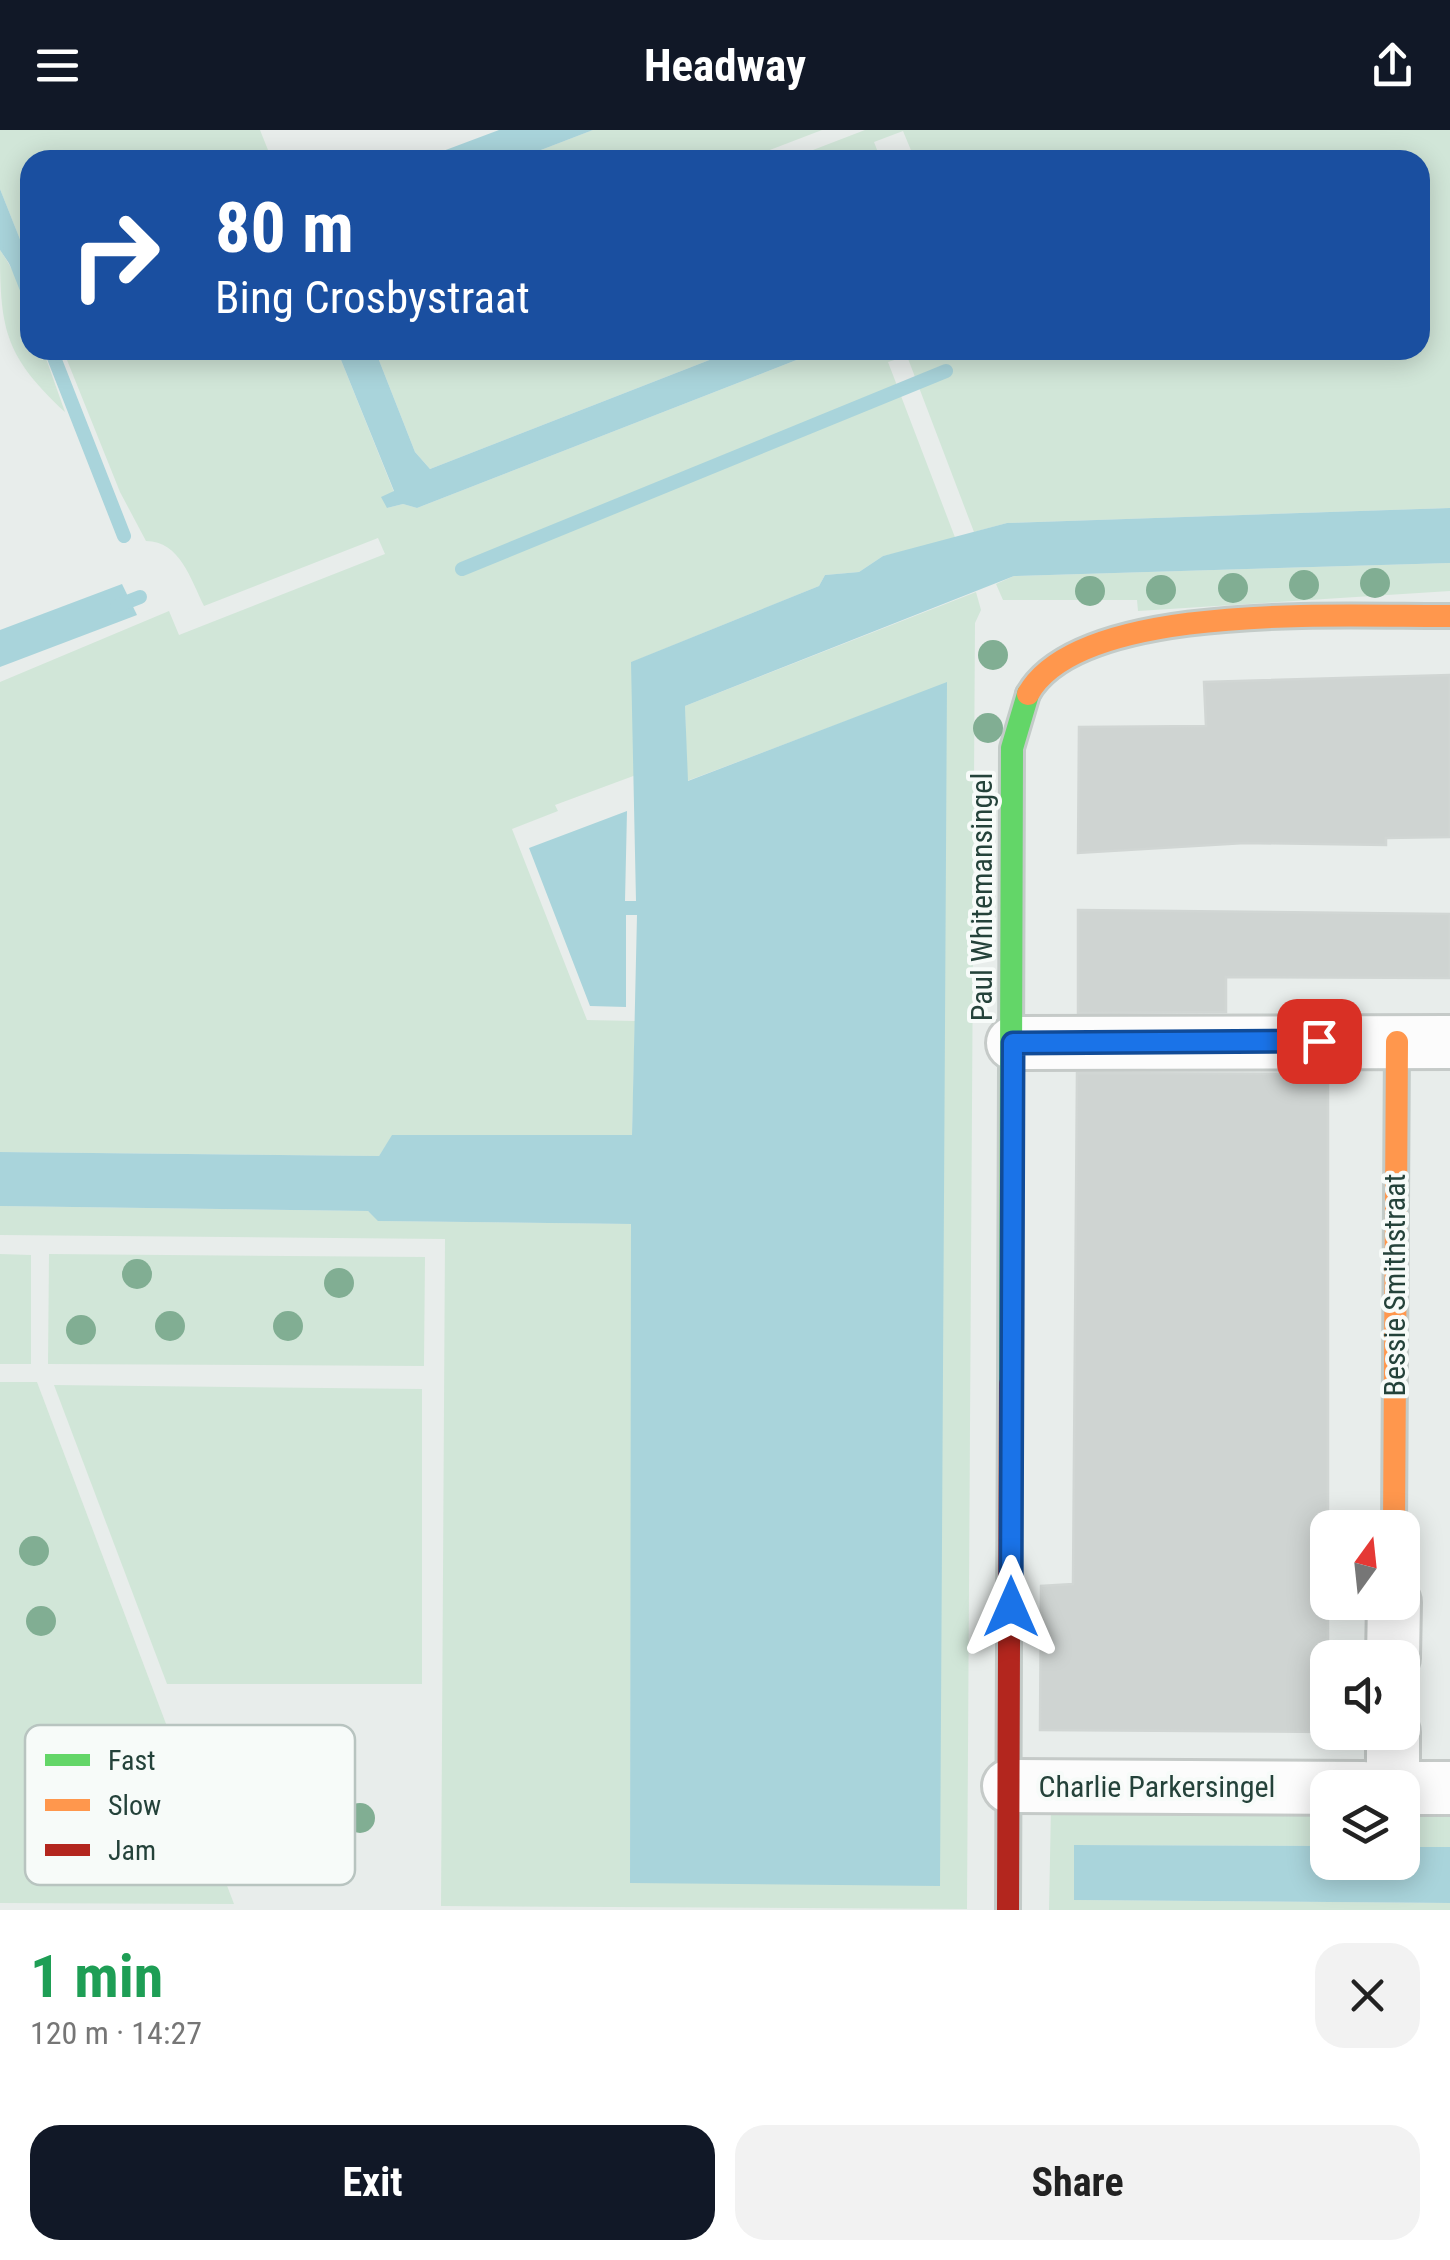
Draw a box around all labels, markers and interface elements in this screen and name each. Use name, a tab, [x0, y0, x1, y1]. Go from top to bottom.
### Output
icon: menu	[30, 38, 85, 93]
icon: share	[1365, 38, 1420, 93]
text: Headway	[644, 39, 806, 92]
text: 80 m	[215, 187, 354, 269]
icon: right	[50, 190, 180, 320]
text: Bing Crosbystraat	[215, 271, 530, 324]
street label: Paul Whitemansingel	[964, 773, 999, 1021]
pin	[1277, 999, 1362, 1084]
icon: arrive	[1292, 1014, 1347, 1069]
street label: Bessie Smithstraat	[1377, 1174, 1412, 1396]
north arrow	[1310, 1510, 1420, 1620]
map controls	[1310, 1510, 1420, 1880]
position arrow	[959, 1555, 1063, 1659]
button: sound	[1310, 1640, 1420, 1750]
legend	[25, 1725, 355, 1885]
text: Fast	[108, 1744, 155, 1777]
street label: Charlie Parkersingel	[1039, 1769, 1275, 1804]
button: layers	[1310, 1770, 1420, 1880]
text: Slow	[108, 1789, 161, 1822]
text: Jam	[108, 1834, 156, 1867]
text: 1 min	[30, 1941, 163, 2012]
button: close	[1315, 1943, 1420, 2048]
text: 120 m · 14:27	[30, 2014, 202, 2052]
button: Exit	[30, 2125, 715, 2240]
button: Share	[735, 2125, 1420, 2240]

